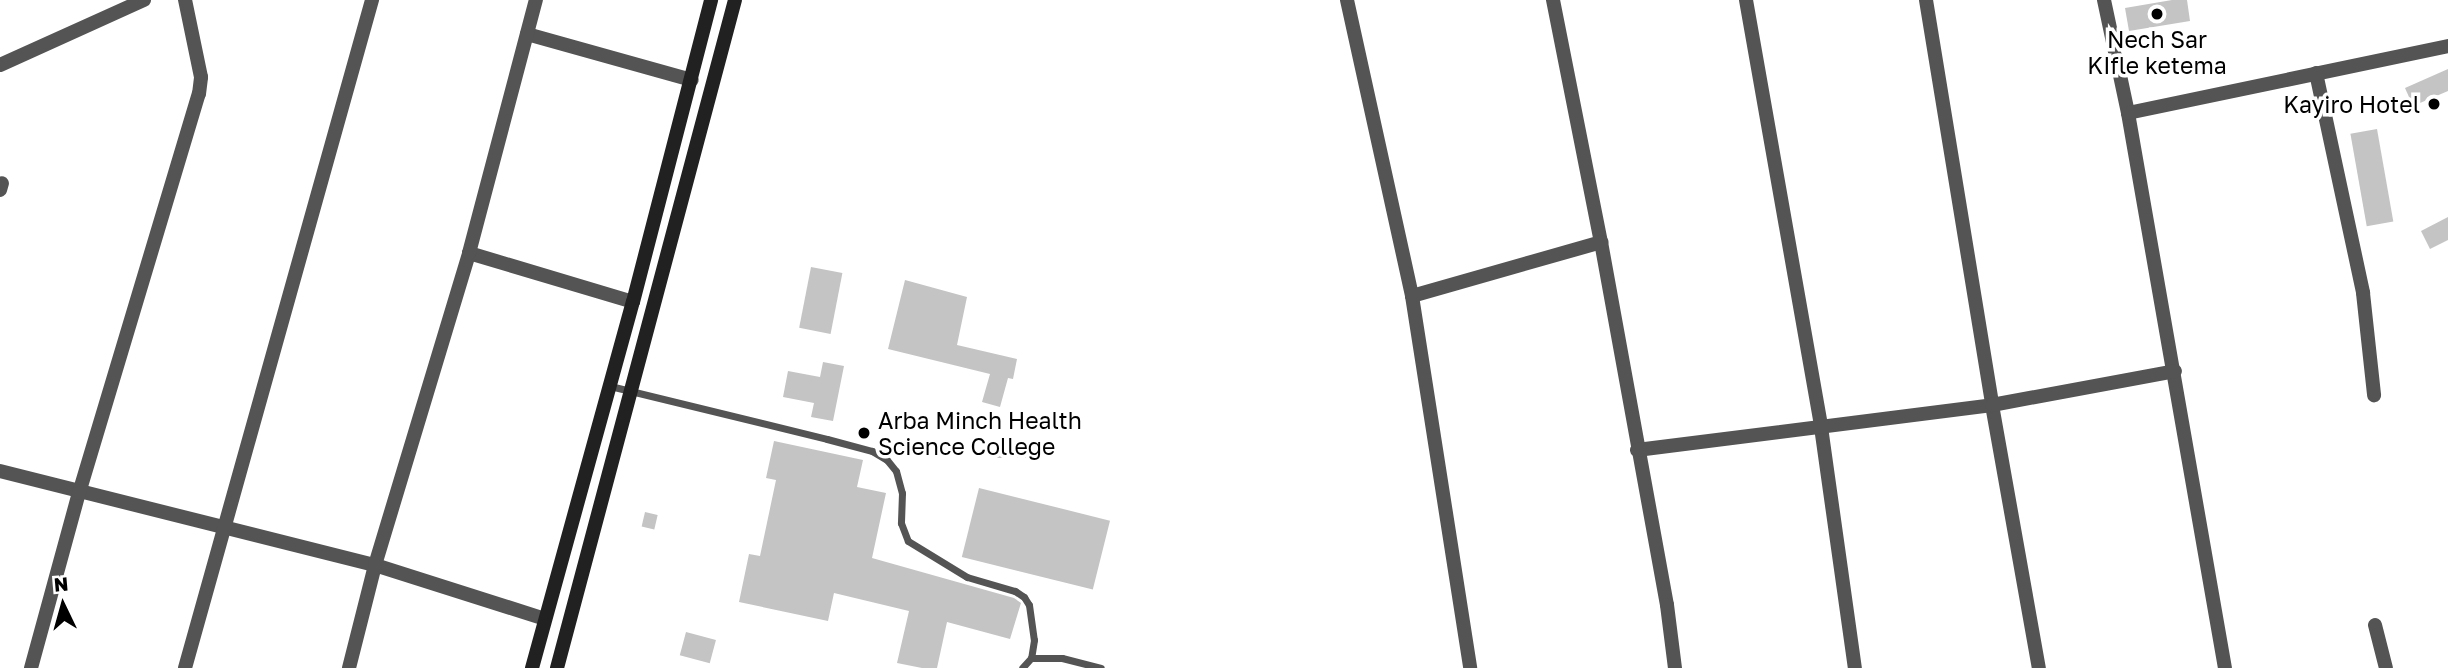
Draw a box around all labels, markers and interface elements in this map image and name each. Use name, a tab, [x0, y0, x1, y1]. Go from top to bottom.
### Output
marker: Nech Sar KIfle ketema	[2149, 6, 2165, 22]
place label: Nech Sar KIfle ketema	[2087, 25, 2227, 79]
place label: Kayiro Hotel	[2283, 90, 2420, 118]
marker: Kayiro Hotel	[2426, 96, 2442, 112]
place label: Arba Minch Health Science College	[878, 406, 1082, 460]
marker: Arba Minch Health Science College	[856, 425, 872, 441]
north arrow	[28, 570, 98, 640]
text: N	[53, 571, 69, 596]

